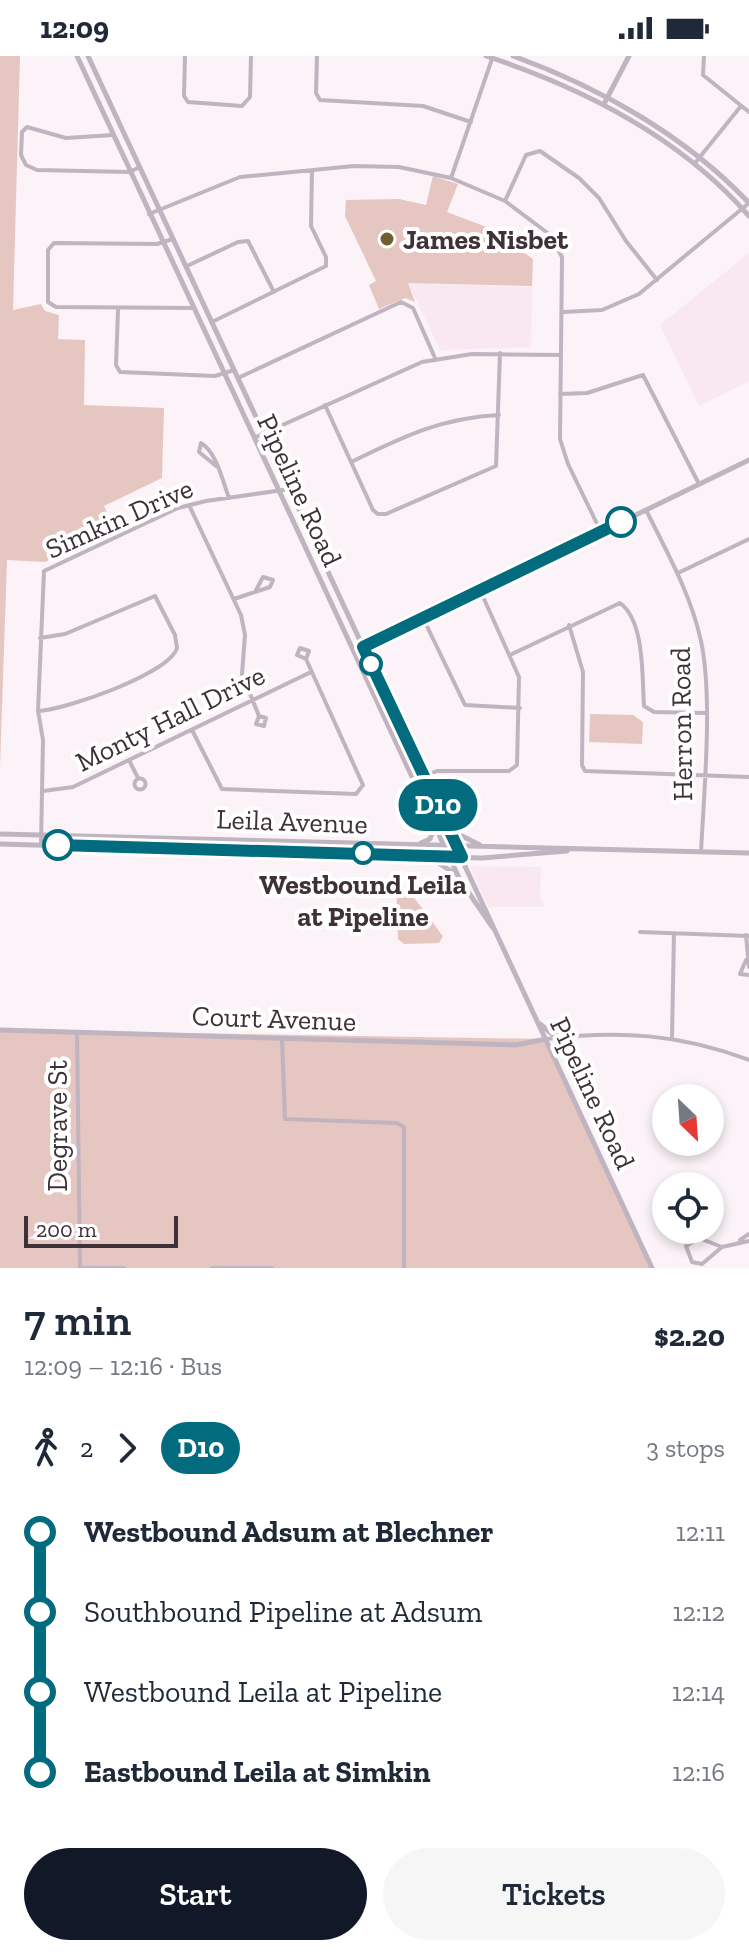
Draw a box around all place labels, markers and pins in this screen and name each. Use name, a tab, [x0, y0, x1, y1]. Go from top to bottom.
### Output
place label: James Nisbet	[403, 223, 569, 256]
marker: James Nisbet	[378, 230, 396, 248]
unlabelled marker	[606, 507, 636, 537]
unlabelled marker	[360, 653, 382, 675]
unlabelled marker	[43, 830, 73, 860]
marker: Westbound Leila at Pipeline	[352, 842, 374, 864]
place label: Westbound Leila at Pipeline	[259, 868, 467, 933]

